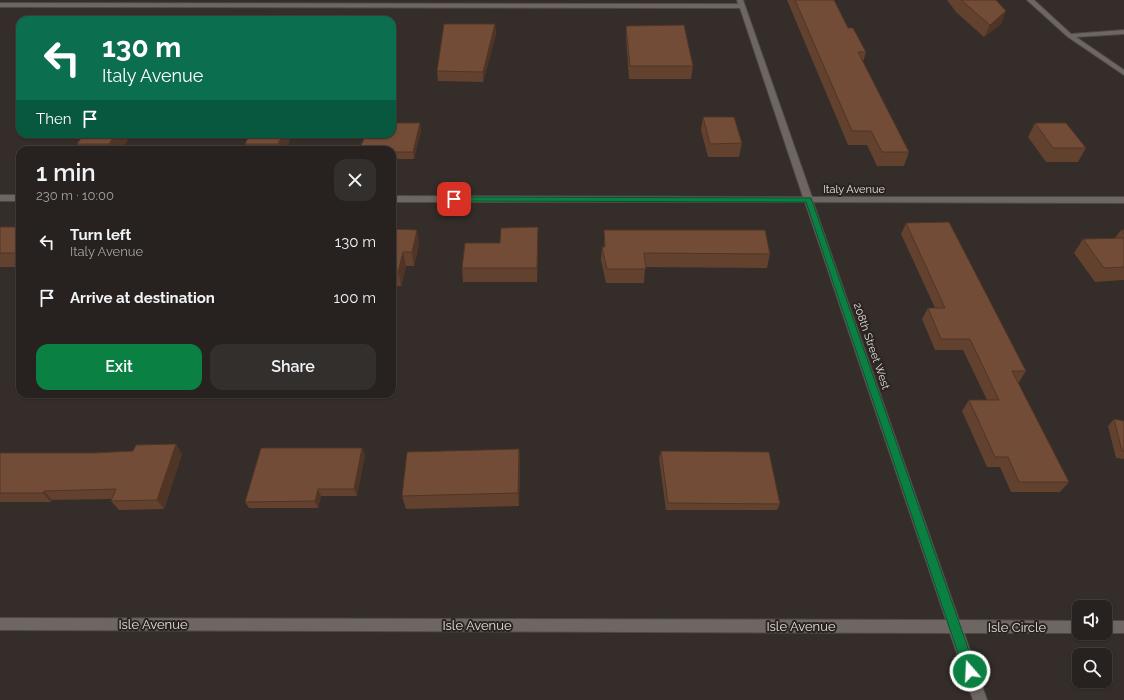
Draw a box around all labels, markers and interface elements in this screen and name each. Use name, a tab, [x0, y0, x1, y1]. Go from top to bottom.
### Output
text: 130 m	[102, 31, 181, 64]
icon: left	[36, 32, 88, 84]
text: Italy Avenue	[102, 65, 203, 86]
icon: arrive	[79, 108, 101, 130]
text: Then	[36, 110, 71, 128]
text: 1 min	[36, 158, 96, 187]
button: close	[334, 159, 376, 201]
pin	[437, 182, 471, 216]
street label: Italy Avenue	[823, 183, 885, 196]
text: 230 m · 10:00	[36, 188, 114, 203]
icon: arrive	[443, 188, 465, 210]
text: Turn left	[70, 226, 131, 244]
icon: left	[36, 231, 58, 253]
text: 130 m	[335, 233, 376, 251]
text: Italy Avenue	[70, 244, 143, 259]
icon: arrive	[36, 287, 58, 309]
text: Arrive at destination	[70, 289, 215, 307]
text: 100 m	[334, 289, 376, 307]
street label: 208th Street West	[851, 301, 893, 392]
button: Exit	[36, 344, 202, 390]
button: Share	[210, 344, 376, 390]
map controls	[1072, 600, 1112, 688]
button: sound	[1072, 600, 1112, 640]
street label: Isle Avenue	[118, 617, 188, 632]
street label: Isle Avenue	[442, 618, 512, 633]
street label: Isle Avenue	[766, 619, 836, 634]
street label: Isle Circle	[988, 620, 1047, 635]
button: search	[1072, 648, 1112, 688]
position arrow	[949, 650, 991, 692]

